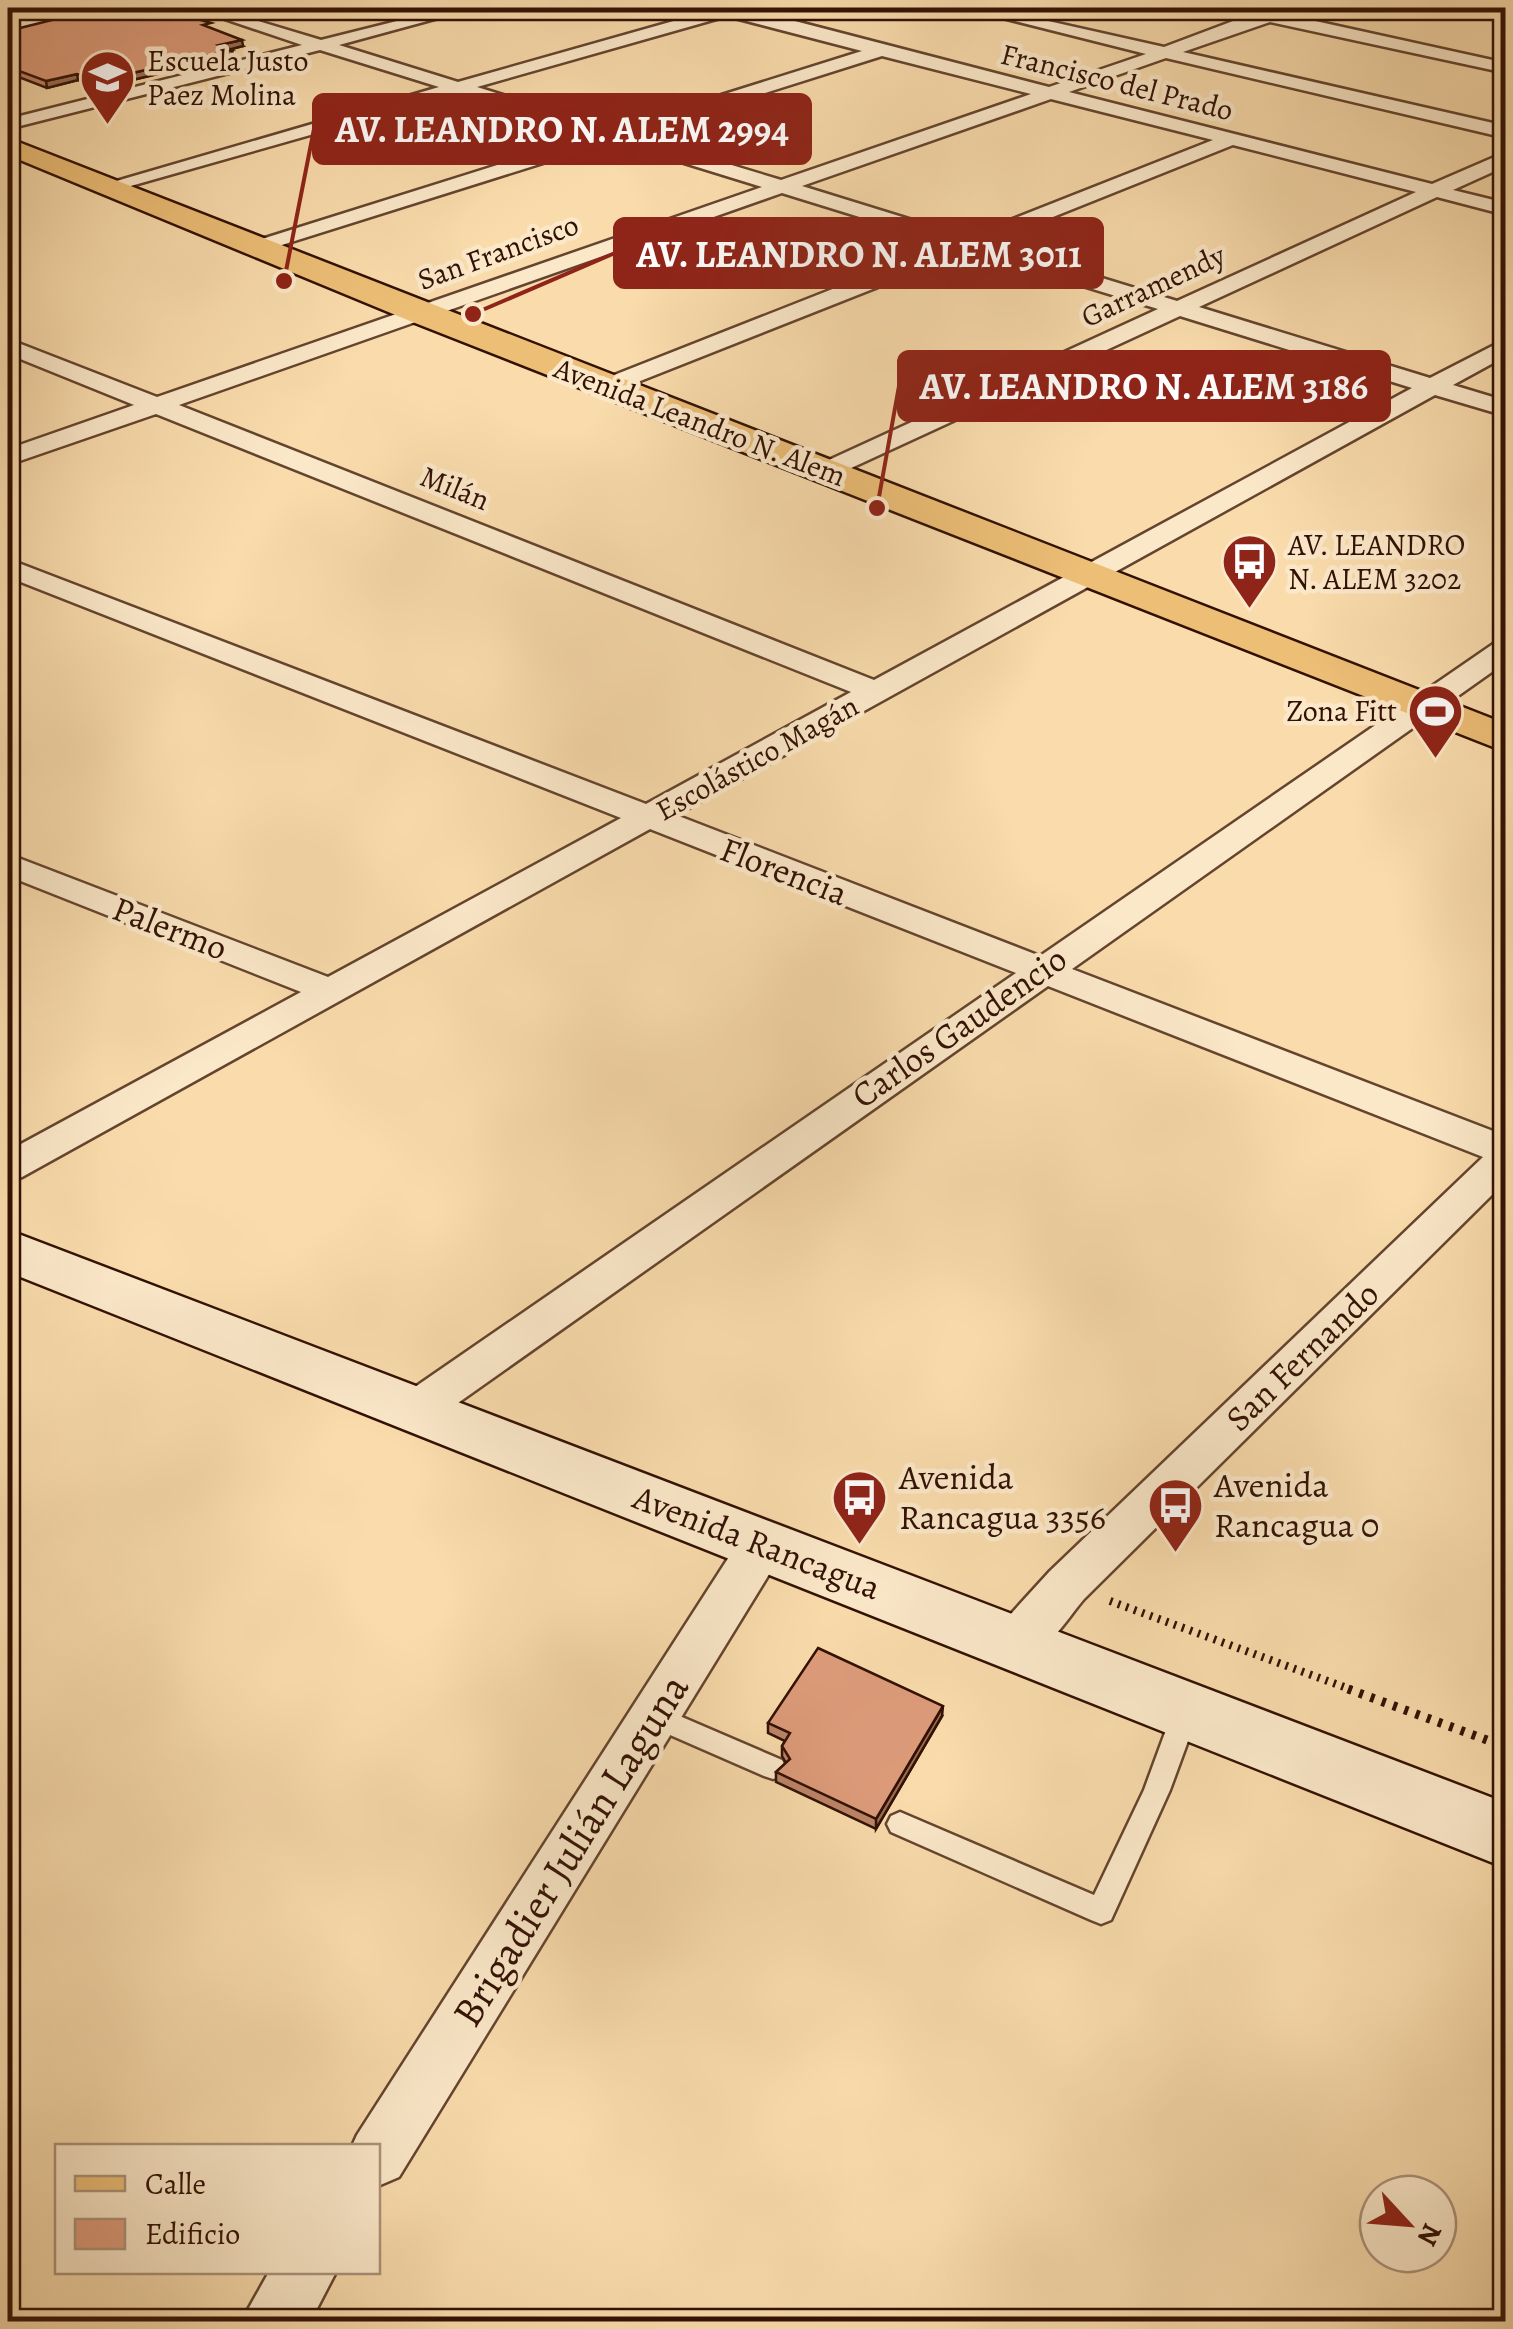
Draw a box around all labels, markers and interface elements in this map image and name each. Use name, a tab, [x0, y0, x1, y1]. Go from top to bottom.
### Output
street label: Francisco del Prado	[997, 34, 1237, 130]
place label: Escuela Justo Paez Molina	[147, 41, 308, 115]
school or university icon: Escuela Justo Paez Molina	[78, 48, 138, 127]
callout: AV. LEANDRO N. ALEM 2994	[314, 95, 810, 163]
text: AV. LEANDRO N. ALEM 2994	[334, 103, 789, 155]
street label: San Francisco	[412, 204, 584, 300]
callout: AV. LEANDRO N. ALEM 3011	[615, 219, 1102, 287]
text: AV. LEANDRO N. ALEM 3011	[635, 228, 1082, 280]
street label: Garramendy	[1074, 235, 1232, 337]
street label: Avenida Leandro N. Alem	[548, 348, 852, 496]
callout: AV. LEANDRO N. ALEM 3186	[899, 352, 1389, 420]
text: AV. LEANDRO N. ALEM 3186	[919, 360, 1368, 412]
street label: Milán	[414, 456, 496, 520]
place label: AV. LEANDRO N. ALEM 3202	[1287, 525, 1465, 599]
bus stop icon: AV. LEANDRO N. ALEM 3202	[1219, 532, 1279, 611]
sports icon: Zona Fitt	[1406, 681, 1466, 760]
street label: Escolástico Magán	[648, 686, 866, 830]
place label: Zona Fitt	[1286, 691, 1397, 731]
street label: Florencia	[713, 825, 855, 917]
street label: Palermo	[106, 884, 234, 972]
street label: Carlos Gaudencio	[842, 935, 1076, 1119]
street label: San Fernando	[1215, 1270, 1389, 1442]
place label: Avenida Rancagua 3356	[898, 1453, 1106, 1541]
place label: Avenida Rancagua 0	[1213, 1461, 1379, 1549]
bus stop icon: Avenida Rancagua 3356	[830, 1467, 890, 1546]
street label: Avenida Rancagua	[626, 1472, 888, 1611]
bus stop icon: Avenida Rancagua 0	[1145, 1475, 1205, 1554]
street label: Brigadier Julián Laguna	[438, 1663, 702, 2037]
legend	[55, 2144, 380, 2274]
text: Calle	[145, 2164, 206, 2204]
north arrow	[1358, 2174, 1458, 2274]
text: Edificio	[145, 2214, 240, 2254]
text: N	[1408, 2217, 1451, 2252]

